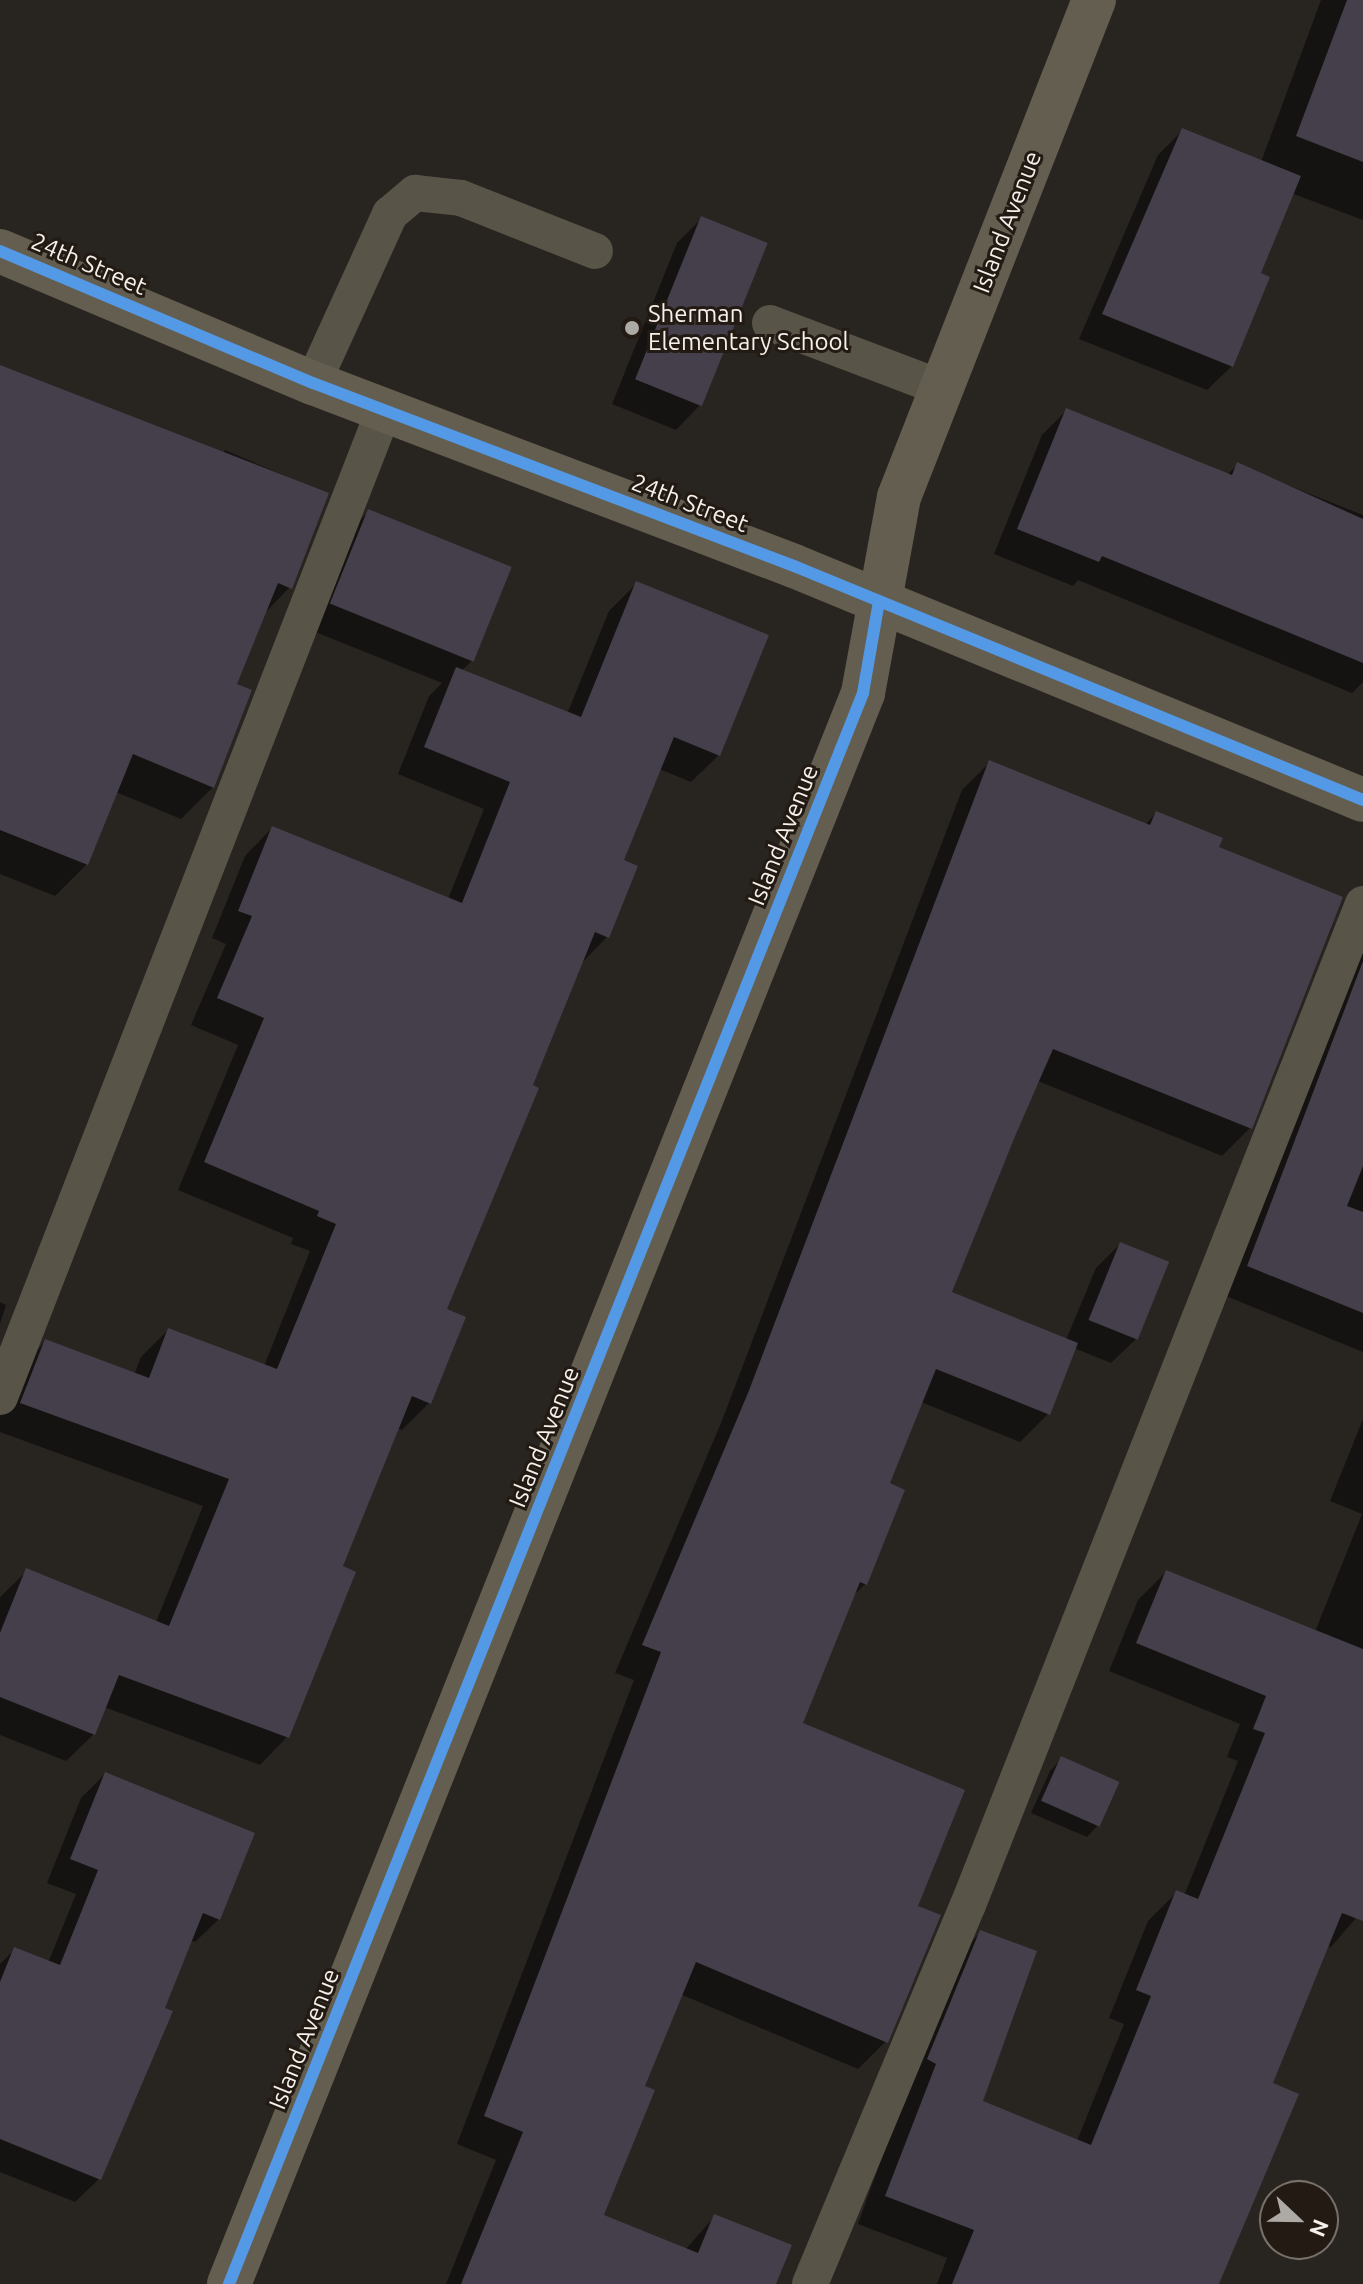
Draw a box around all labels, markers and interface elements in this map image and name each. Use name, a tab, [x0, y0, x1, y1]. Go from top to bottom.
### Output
street label: Island Avenue	[967, 147, 1047, 297]
street label: 24th Street	[27, 227, 151, 301]
place label: Sherman Elementary School	[648, 300, 849, 356]
marker: Sherman Elementary School	[623, 319, 641, 337]
street label: 24th Street	[628, 468, 752, 538]
street label: Island Avenue	[742, 760, 824, 910]
street label: Island Avenue	[503, 1362, 585, 1512]
street label: Island Avenue	[263, 1964, 345, 2114]
north arrow	[1259, 2180, 1339, 2260]
text: N	[1305, 2216, 1335, 2241]

